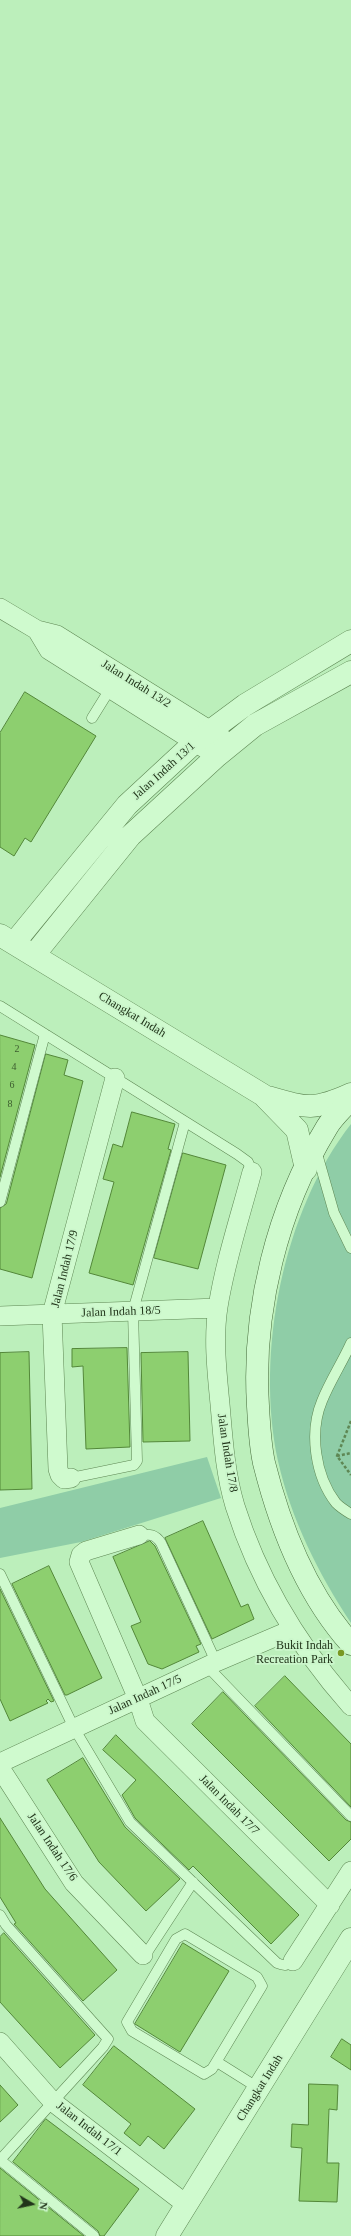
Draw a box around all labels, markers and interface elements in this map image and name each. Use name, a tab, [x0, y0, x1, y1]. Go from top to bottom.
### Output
street label: Jalan Indah 13/2	[93, 653, 179, 715]
street label: Jalan Indah 13/1	[125, 735, 203, 807]
street label: Changkat Indah	[90, 986, 174, 1044]
house number: 2	[14, 1043, 20, 1055]
house number: 4	[11, 1061, 17, 1073]
house number: 6	[9, 1079, 15, 1091]
house number: 8	[7, 1098, 13, 1110]
street label: Jalan Indah 17/9	[47, 1222, 83, 1316]
street label: Jalan Indah 18/5	[74, 1303, 168, 1321]
street label: Jalan Indah 17/8	[213, 1406, 241, 1500]
place label: Bukit Indah Recreation Park	[245, 1639, 333, 1667]
marker: Bukit Indah Recreation Park	[336, 1648, 346, 1658]
street label: Jalan Indah 17/5	[100, 1669, 190, 1721]
street label: Jalan Indah 17/7	[191, 1767, 267, 1843]
street label: Jalan Indah 17/6	[20, 1804, 84, 1890]
street label: Changkat Indah	[230, 2047, 290, 2129]
street label: Jalan Indah 17/1	[48, 2095, 130, 2163]
north arrow	[12, 2184, 52, 2224]
text: N	[37, 2201, 50, 2211]

